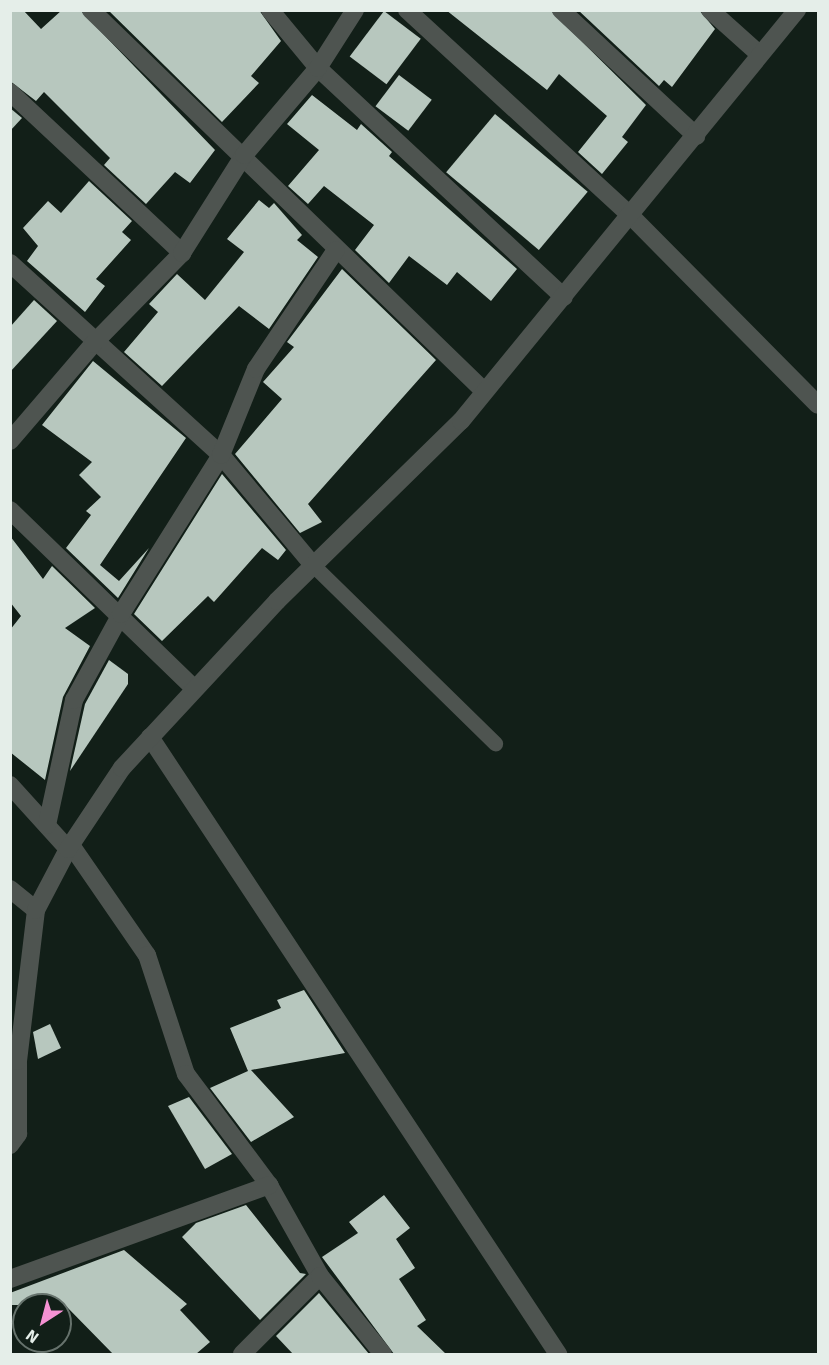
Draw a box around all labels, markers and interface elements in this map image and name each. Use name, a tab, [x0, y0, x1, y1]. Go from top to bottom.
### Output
north arrow	[12, 1293, 72, 1353]
text: N	[22, 1325, 43, 1347]

